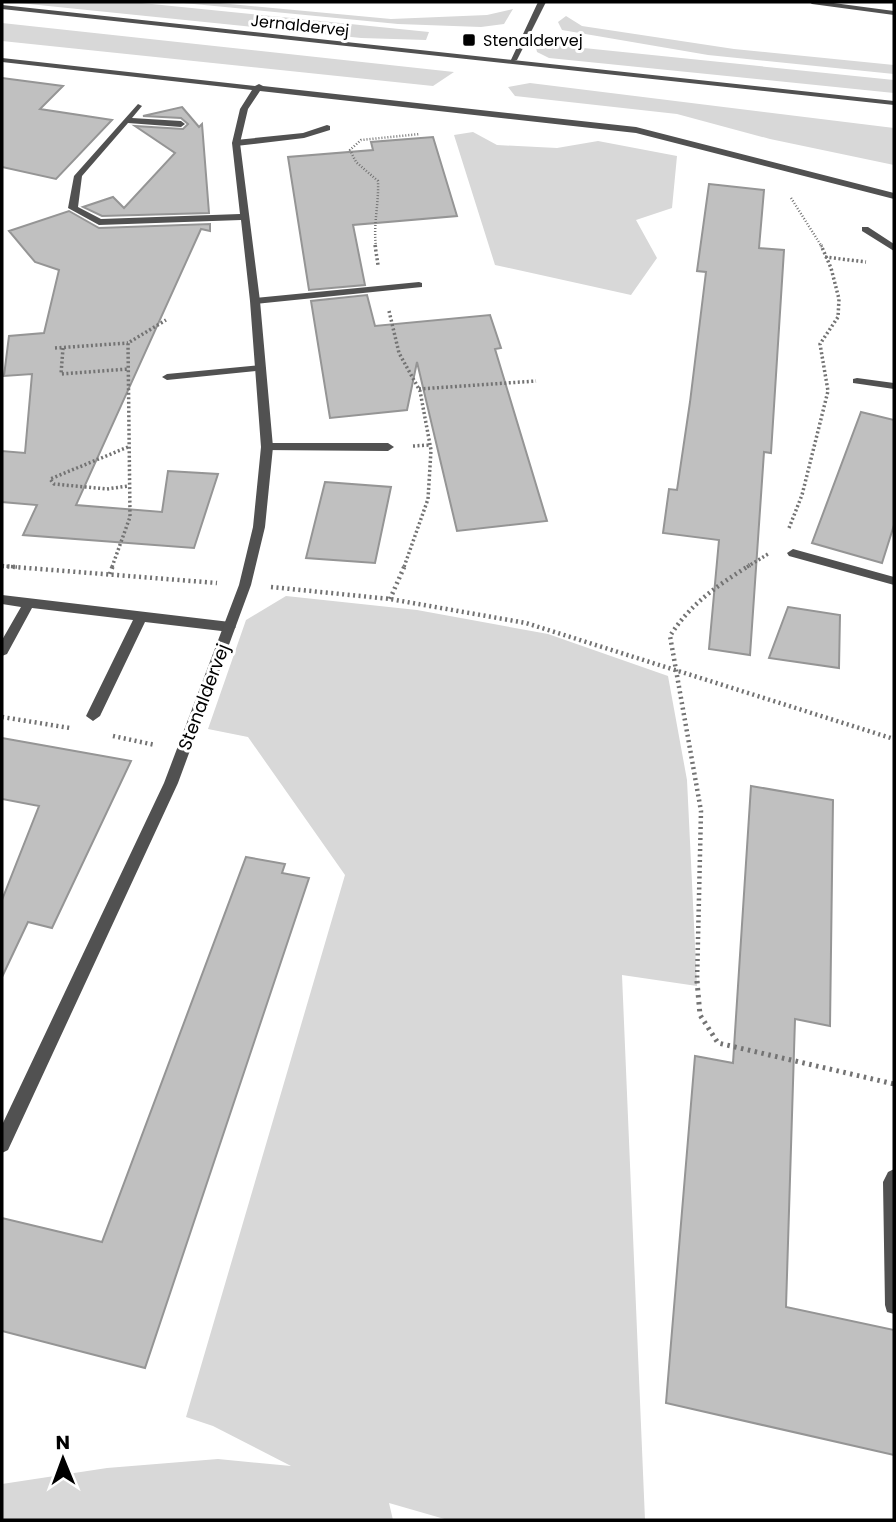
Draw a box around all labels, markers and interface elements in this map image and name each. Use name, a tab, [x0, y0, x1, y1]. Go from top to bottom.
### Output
street label: Jernaldervej	[250, 9, 350, 42]
place label: Stenaldervej	[483, 29, 583, 52]
marker: Stenaldervej	[461, 32, 477, 48]
street label: Stenaldervej	[172, 640, 235, 754]
north arrow	[28, 1424, 98, 1494]
text: N	[55, 1429, 70, 1456]

